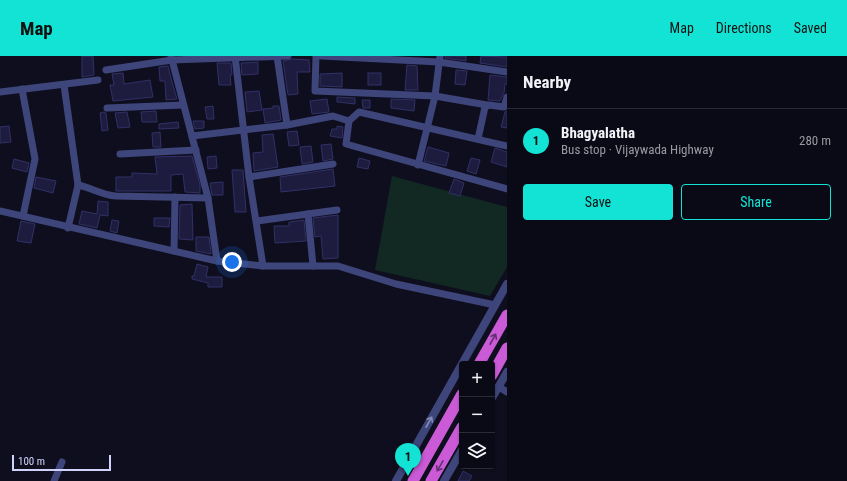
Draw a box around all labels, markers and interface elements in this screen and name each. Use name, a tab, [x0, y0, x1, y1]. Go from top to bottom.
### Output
text: Map	[20, 17, 53, 40]
text: Map	[670, 20, 694, 36]
text: Directions	[716, 20, 772, 36]
text: Saved	[794, 20, 827, 36]
text: Nearby	[523, 72, 571, 92]
text: Bhagyalatha	[561, 124, 635, 142]
text: 1	[533, 133, 539, 148]
text: 280 m	[799, 133, 831, 148]
text: Bus stop · Vijaywada Highway	[561, 142, 714, 157]
button: Save	[523, 184, 673, 220]
button: Share	[681, 184, 831, 220]
your location	[222, 252, 242, 272]
one-way arrow	[490, 334, 498, 346]
map controls	[459, 361, 495, 469]
button: +	[459, 361, 495, 397]
button: −	[459, 397, 495, 433]
one-way arrow	[426, 417, 433, 429]
button: layers	[459, 433, 495, 469]
pin: 1	[395, 443, 421, 476]
scale bar	[12, 453, 111, 472]
text: 100 m	[18, 455, 45, 468]
one-way arrow	[435, 460, 443, 472]

